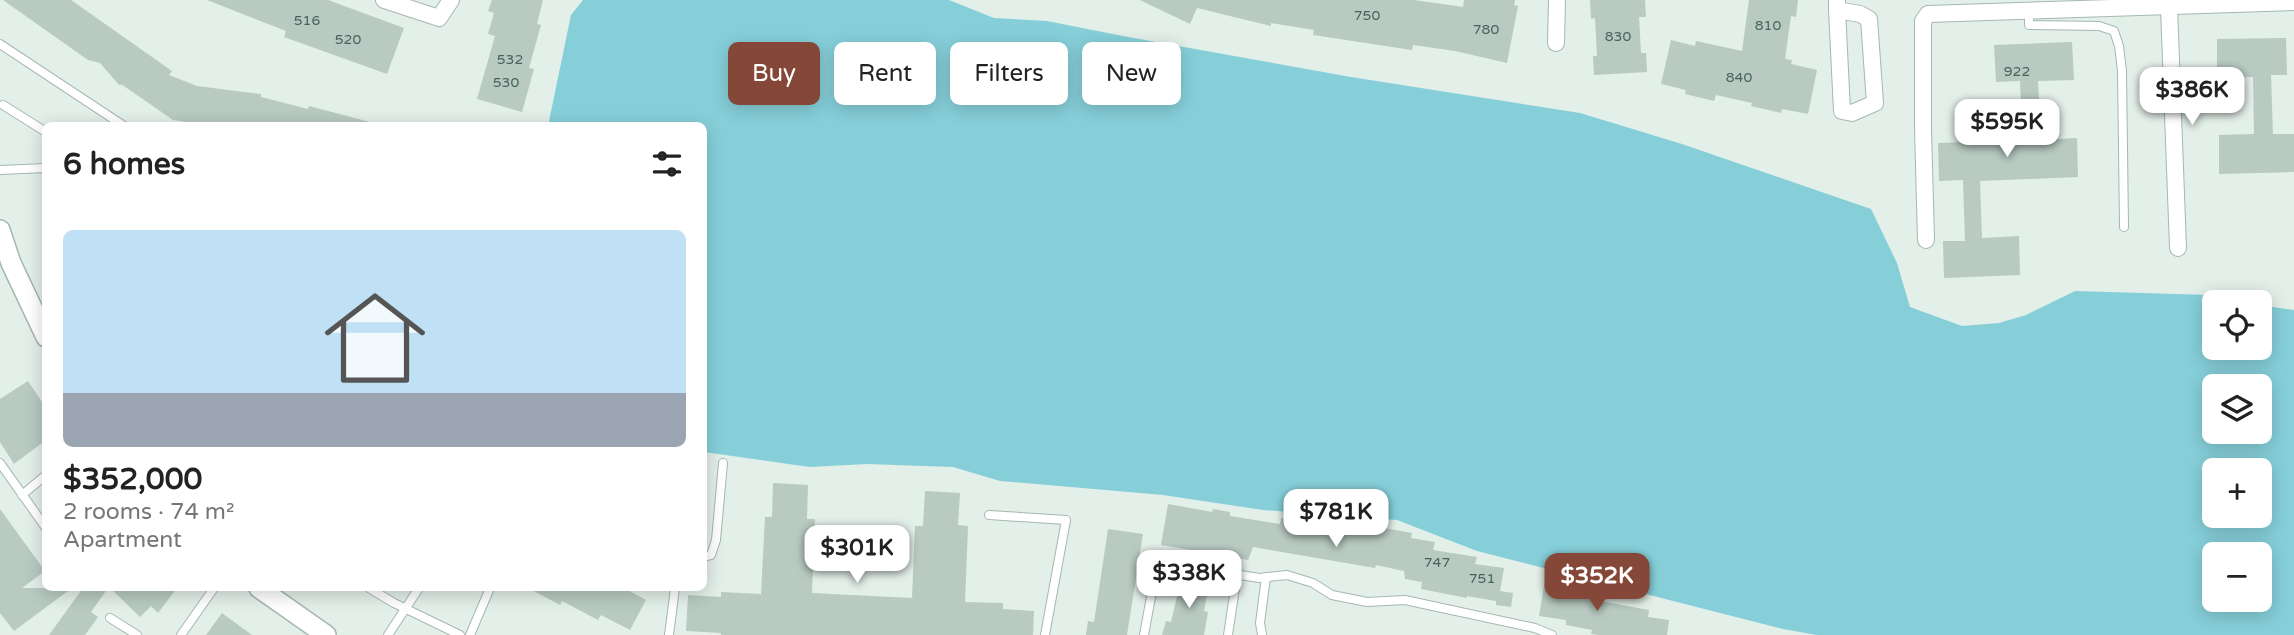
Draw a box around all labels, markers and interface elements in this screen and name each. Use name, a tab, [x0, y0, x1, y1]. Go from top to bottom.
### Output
house number: 750	[1354, 7, 1380, 24]
house number: 516	[294, 12, 320, 29]
house number: 810	[1755, 17, 1781, 34]
house number: 780	[1473, 21, 1499, 38]
house number: 830	[1605, 28, 1631, 45]
house number: 520	[335, 31, 361, 48]
chip: Buy	[728, 42, 820, 105]
chip: Rent	[834, 42, 936, 105]
chip: Filters	[950, 42, 1068, 105]
chip: New	[1082, 42, 1181, 105]
house number: 532	[497, 51, 523, 68]
house number: 922	[2004, 63, 2030, 80]
pin: $386K	[2143, 68, 2241, 127]
house number: 840	[1726, 69, 1752, 86]
house number: 530	[493, 74, 519, 91]
text: $386K	[2156, 76, 2228, 104]
pin: $595K	[1958, 100, 2056, 159]
text: $595K	[1971, 108, 2043, 136]
icon: filters	[648, 145, 686, 183]
text: 6 homes	[63, 146, 185, 183]
icon: home	[312, 275, 438, 401]
map controls	[2202, 290, 2272, 612]
button: locate	[2202, 290, 2272, 360]
button: layers	[2202, 374, 2272, 444]
button: +	[2202, 458, 2272, 528]
text: $352,000	[63, 461, 202, 498]
pin: $781K	[1287, 490, 1385, 549]
text: 2 rooms · 74 m²	[63, 498, 234, 526]
text: $781K	[1300, 498, 1372, 526]
text: Apartment	[63, 526, 182, 554]
pin: $301K	[808, 526, 906, 585]
text: $301K	[821, 534, 893, 562]
button: −	[2202, 542, 2272, 612]
pin: $338K	[1140, 550, 1238, 610]
house number: 747	[1424, 554, 1450, 571]
pin: $352K	[1548, 554, 1646, 613]
text: $338K	[1153, 559, 1225, 587]
text: $352K	[1561, 562, 1633, 590]
house number: 751	[1469, 570, 1495, 587]

